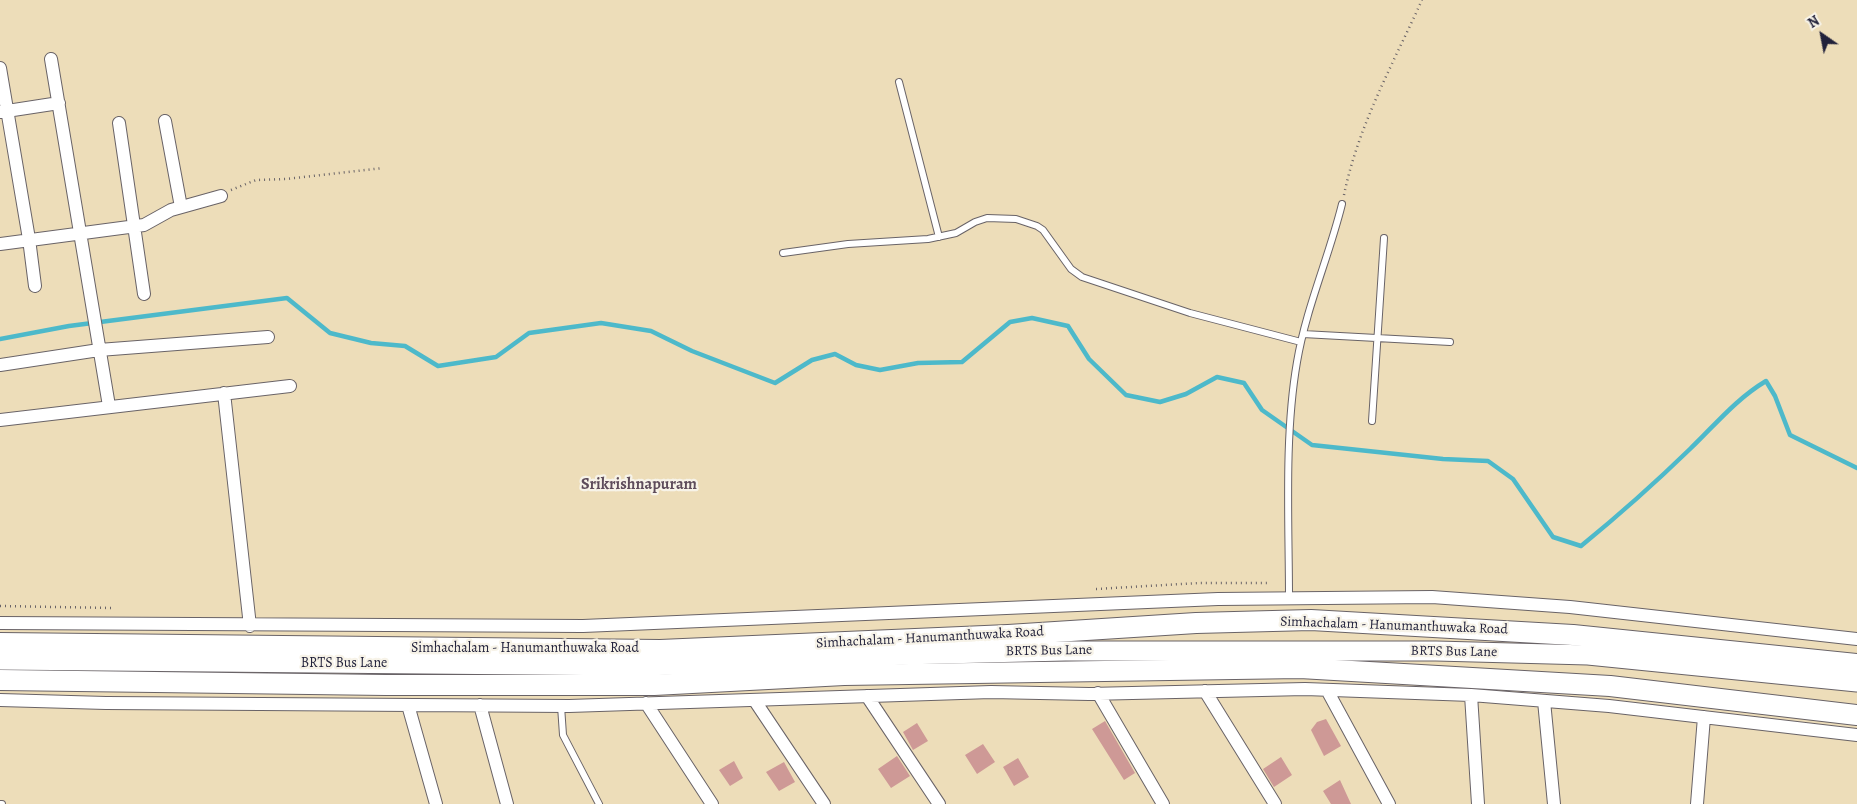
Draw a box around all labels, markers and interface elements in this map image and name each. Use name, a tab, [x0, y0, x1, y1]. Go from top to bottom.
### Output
north arrow	[1797, 10, 1847, 60]
text: N	[1804, 11, 1823, 33]
district label: Srikrishnapuram	[581, 475, 697, 495]
street label: Simhachalam - Hanumanthuwaka Road	[1280, 614, 1508, 638]
street label: Simhachalam - Hanumanthuwaka Road	[816, 624, 1044, 652]
street label: Simhachalam - Hanumanthuwaka Road	[411, 641, 639, 657]
street label: BRTS Bus Lane	[1006, 642, 1092, 660]
street label: BRTS Bus Lane	[1411, 643, 1497, 661]
street label: BRTS Bus Lane	[301, 656, 387, 672]

